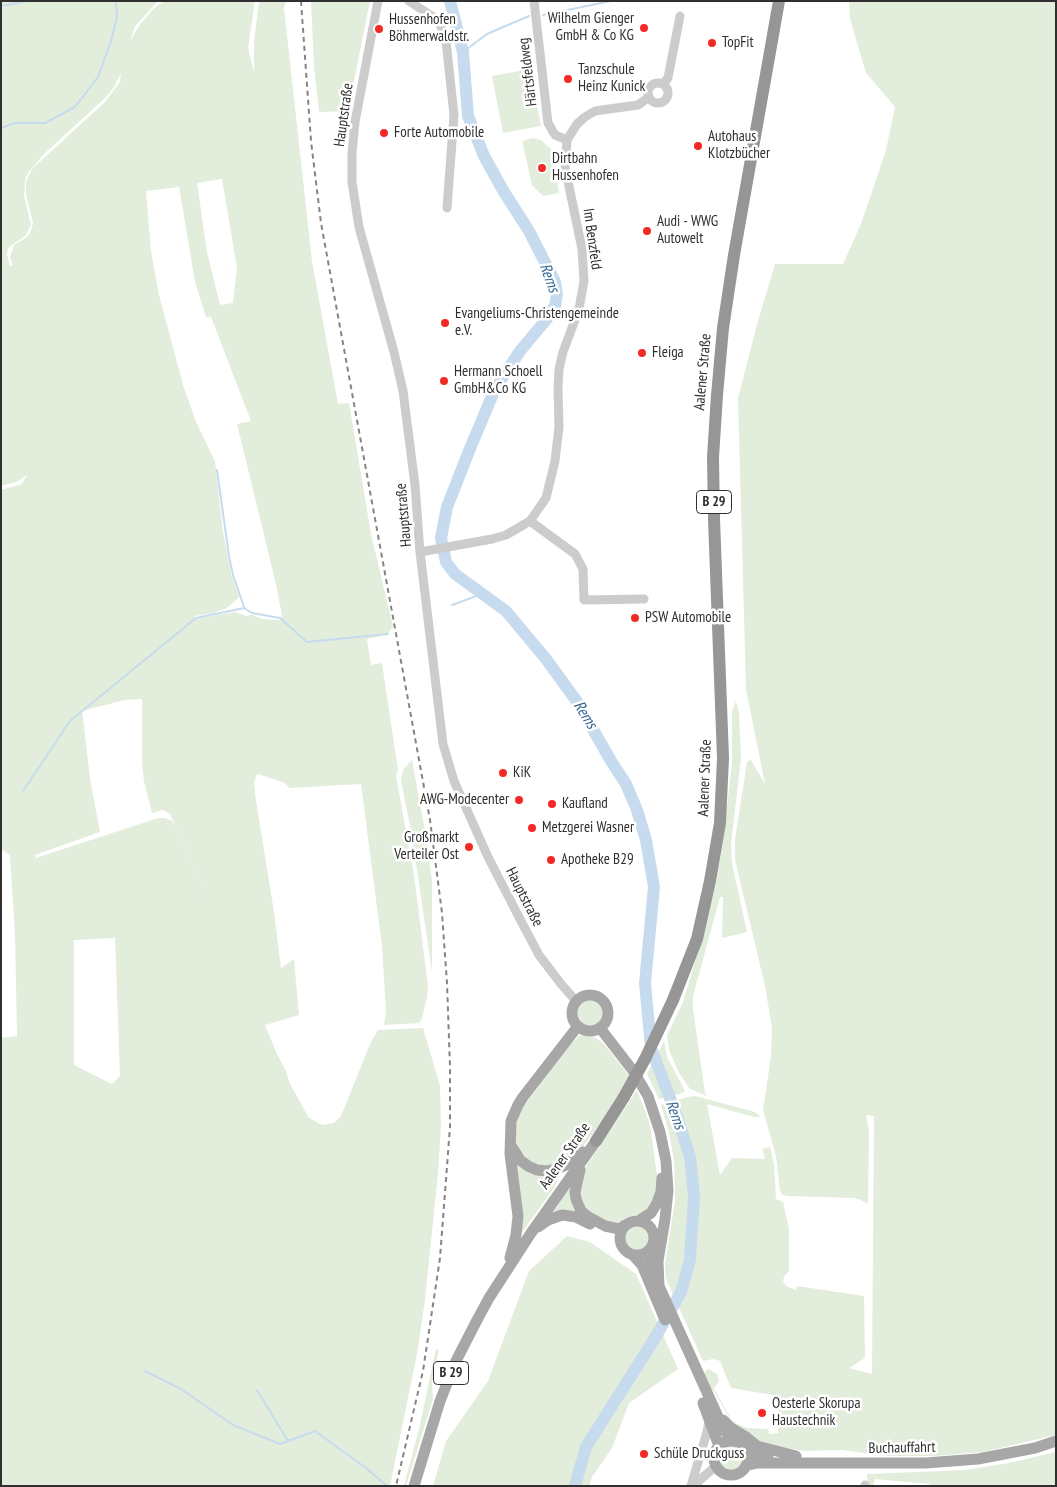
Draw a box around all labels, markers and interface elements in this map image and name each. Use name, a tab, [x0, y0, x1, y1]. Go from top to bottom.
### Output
place label: Wilhelm Gienger GmbH & Co KG	[548, 10, 634, 45]
place label: Hussenhofen Böhmerwaldstr.	[389, 11, 469, 46]
marker: Wilhelm Gienger GmbH & Co KG	[638, 22, 650, 34]
marker: Hussenhofen Böhmerwaldstr.	[373, 23, 385, 35]
place label: TopFit	[722, 34, 754, 52]
street label: Härtsfeldweg	[515, 37, 541, 107]
marker: TopFit	[706, 37, 718, 49]
place label: Tanzschule Heinz Kunick	[578, 61, 645, 96]
marker: Tanzschule Heinz Kunick	[562, 73, 574, 85]
street label: Hauptstraße	[331, 82, 357, 148]
place label: Forte Automobile	[394, 124, 484, 142]
marker: Forte Automobile	[378, 127, 390, 139]
place label: Autohaus Klotzbücher	[708, 128, 770, 163]
marker: Autohaus Klotzbücher	[692, 140, 704, 152]
place label: Dirtbahn Hussenhofen	[552, 150, 619, 185]
marker: Dirtbahn Hussenhofen	[536, 162, 548, 174]
street label: Im Benzfeld	[579, 207, 605, 271]
place label: Audi - WWG Autowelt	[657, 213, 718, 248]
marker: Audi - WWG Autowelt	[641, 225, 653, 237]
water label: Rems	[535, 261, 563, 295]
place label: Evangeliums-Christengemeinde e.V.	[455, 305, 619, 340]
marker: Evangeliums-Christengemeinde e.V.	[439, 317, 451, 329]
street label: Aalener Straße	[691, 333, 715, 411]
place label: Fleiga	[652, 344, 684, 362]
marker: Fleiga	[636, 347, 648, 359]
place label: Hermann Schoell GmbH&Co KG	[454, 363, 542, 398]
marker: Hermann Schoell GmbH&Co KG	[438, 375, 450, 387]
street label: Hauptstraße	[392, 482, 416, 548]
road number: B 29	[696, 491, 732, 514]
place label: PSW Automobile	[645, 609, 731, 627]
marker: PSW Automobile	[629, 612, 641, 624]
water label: Rems	[569, 697, 601, 733]
street label: Aalener Straße	[695, 739, 715, 817]
place label: KiK	[513, 764, 531, 782]
marker: KiK	[497, 767, 509, 779]
place label: AWG-Modecenter	[420, 791, 509, 809]
marker: AWG-Modecenter	[513, 794, 525, 806]
place label: Kaufland	[562, 795, 608, 813]
marker: Kaufland	[546, 798, 558, 810]
place label: Metzgerei Wasner	[542, 819, 634, 837]
marker: Metzgerei Wasner	[526, 822, 538, 834]
place label: Großmarkt Verteiler Ost	[394, 829, 459, 864]
marker: Großmarkt Verteiler Ost	[463, 841, 475, 853]
place label: Apotheke B29	[561, 851, 634, 869]
marker: Apotheke B29	[545, 854, 557, 866]
street label: Hauptstraße	[501, 864, 547, 930]
water label: Rems	[661, 1098, 689, 1132]
street label: Aalener Straße	[536, 1119, 594, 1193]
road number: B 29	[434, 1362, 468, 1385]
place label: Oesterle Skorupa Haustechnik	[772, 1395, 860, 1430]
marker: Oesterle Skorupa Haustechnik	[756, 1407, 768, 1419]
street label: Buchauffahrt	[868, 1438, 936, 1458]
place label: Schüle Druckguss	[654, 1445, 744, 1463]
marker: Schüle Druckguss	[638, 1448, 650, 1460]

